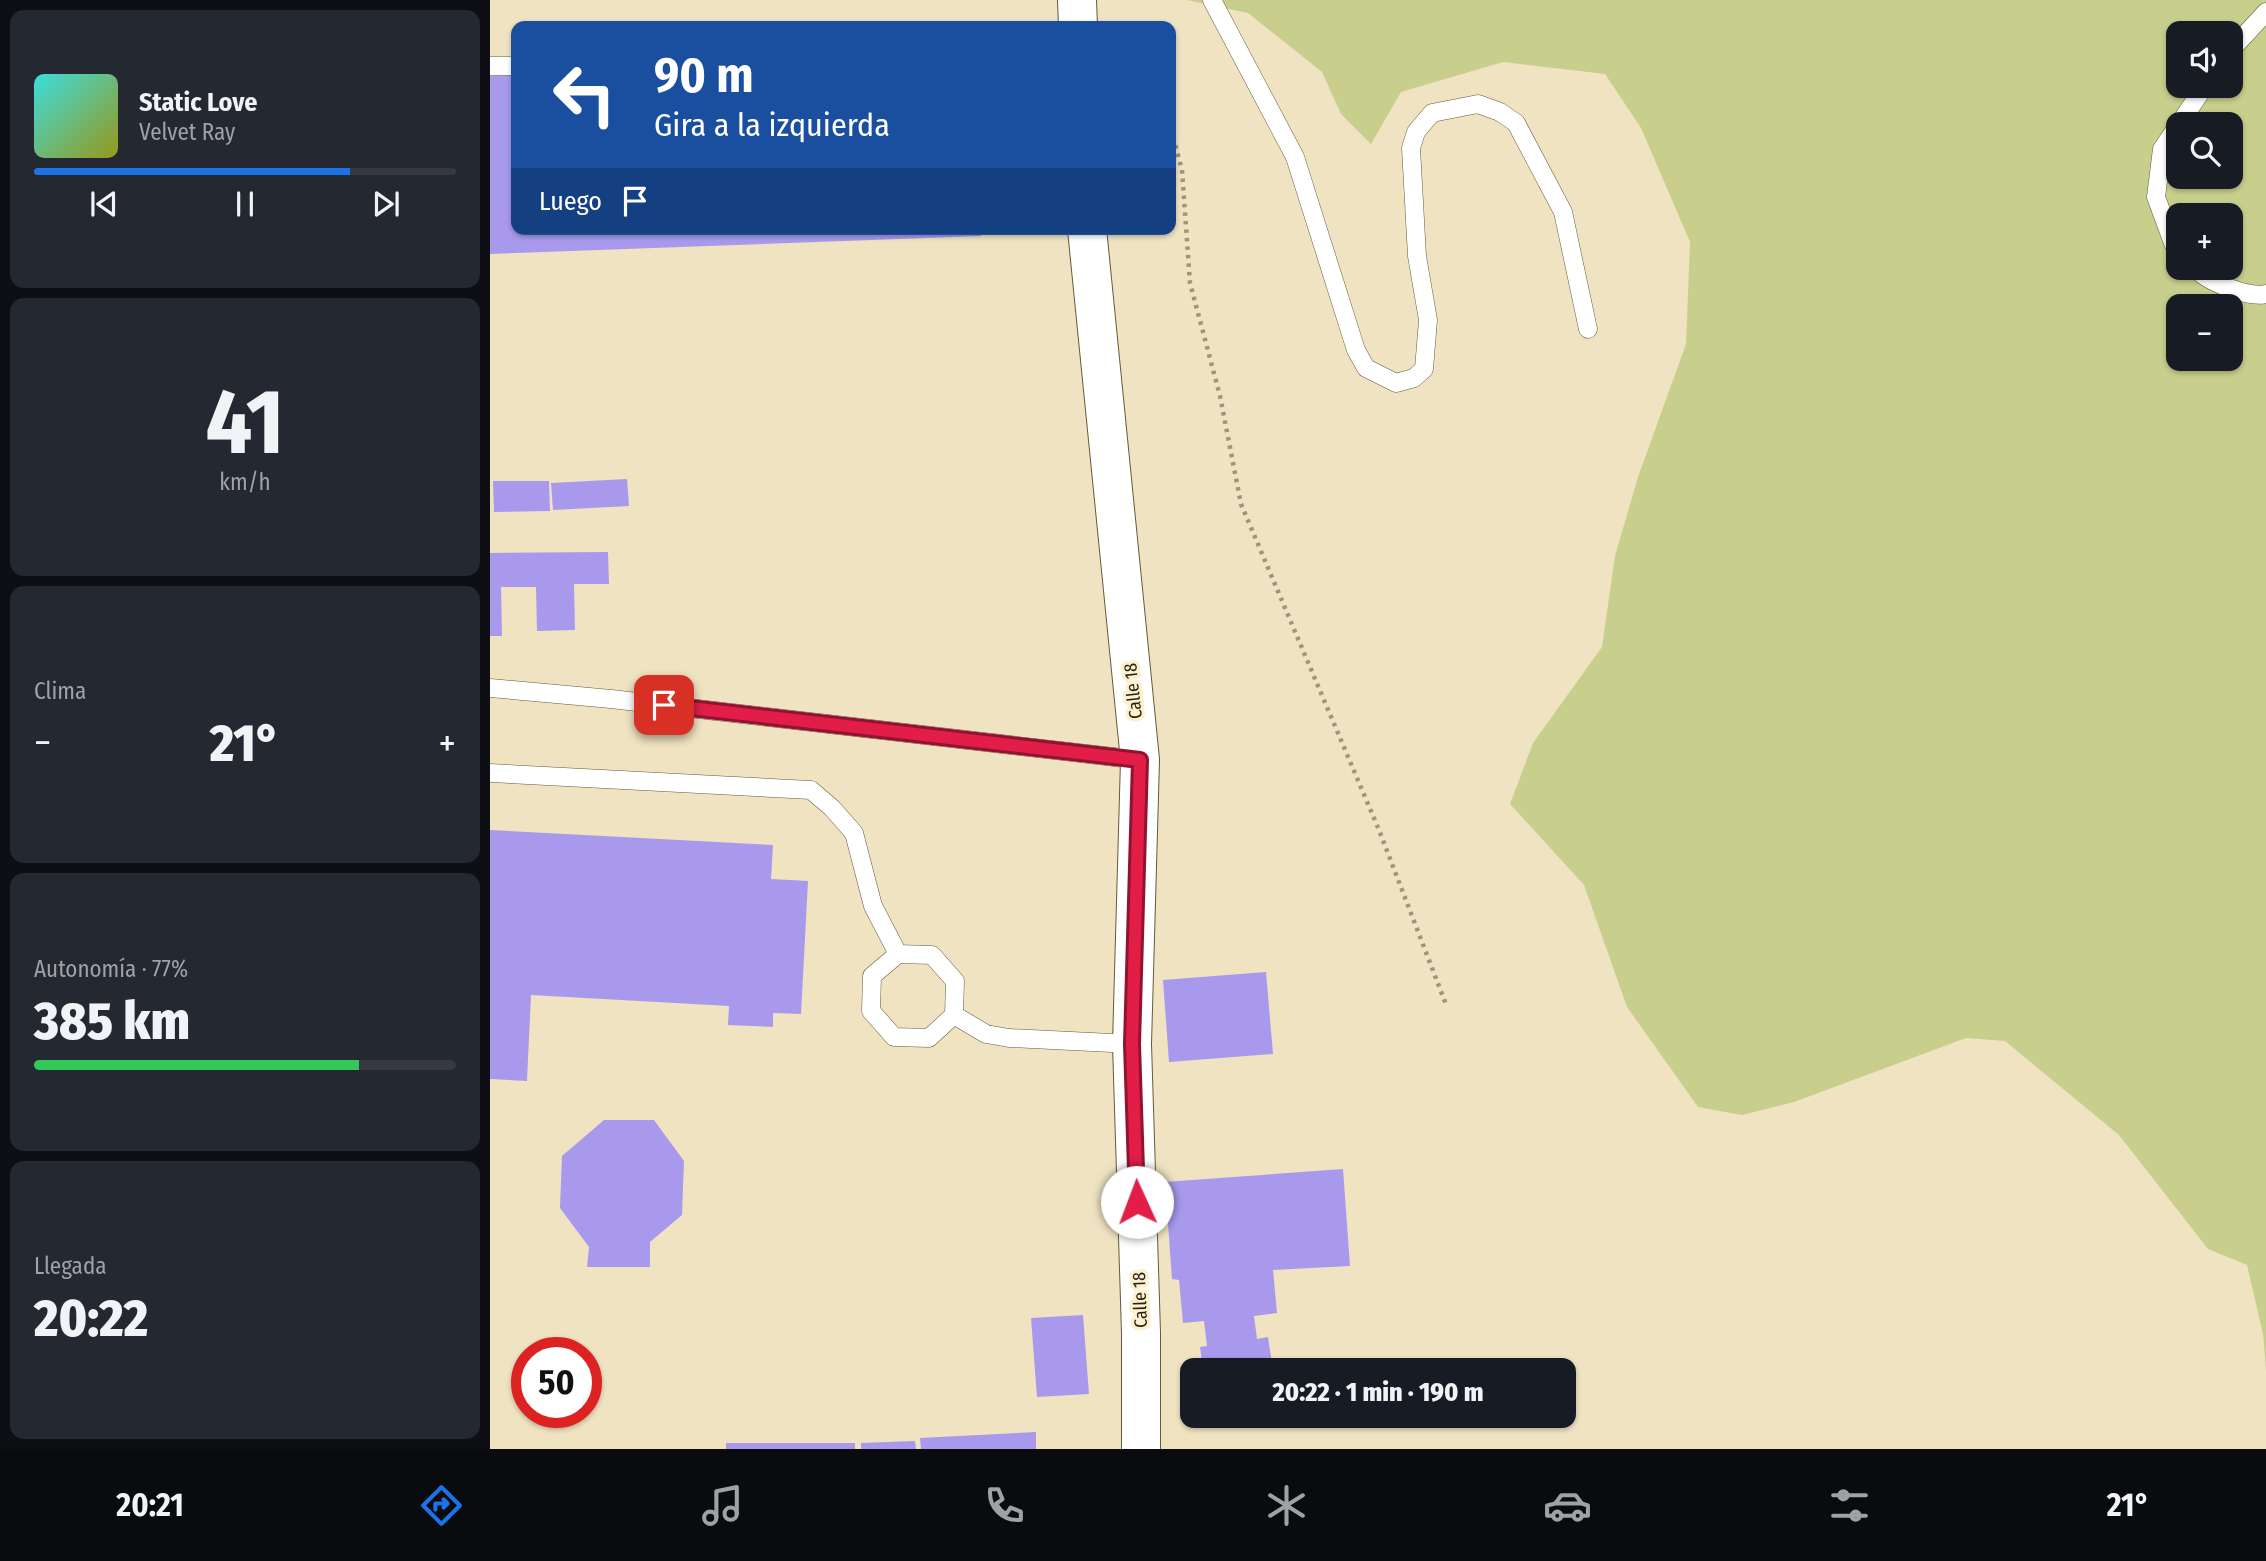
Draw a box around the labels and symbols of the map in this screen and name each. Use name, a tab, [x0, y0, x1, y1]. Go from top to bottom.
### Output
street label: Calle 18	[1119, 662, 1147, 720]
pin	[634, 675, 694, 735]
position arrow	[1100, 1165, 1174, 1239]
street label: Calle 18	[1128, 1272, 1152, 1328]
speed limit sign: 50	[511, 1337, 602, 1428]

